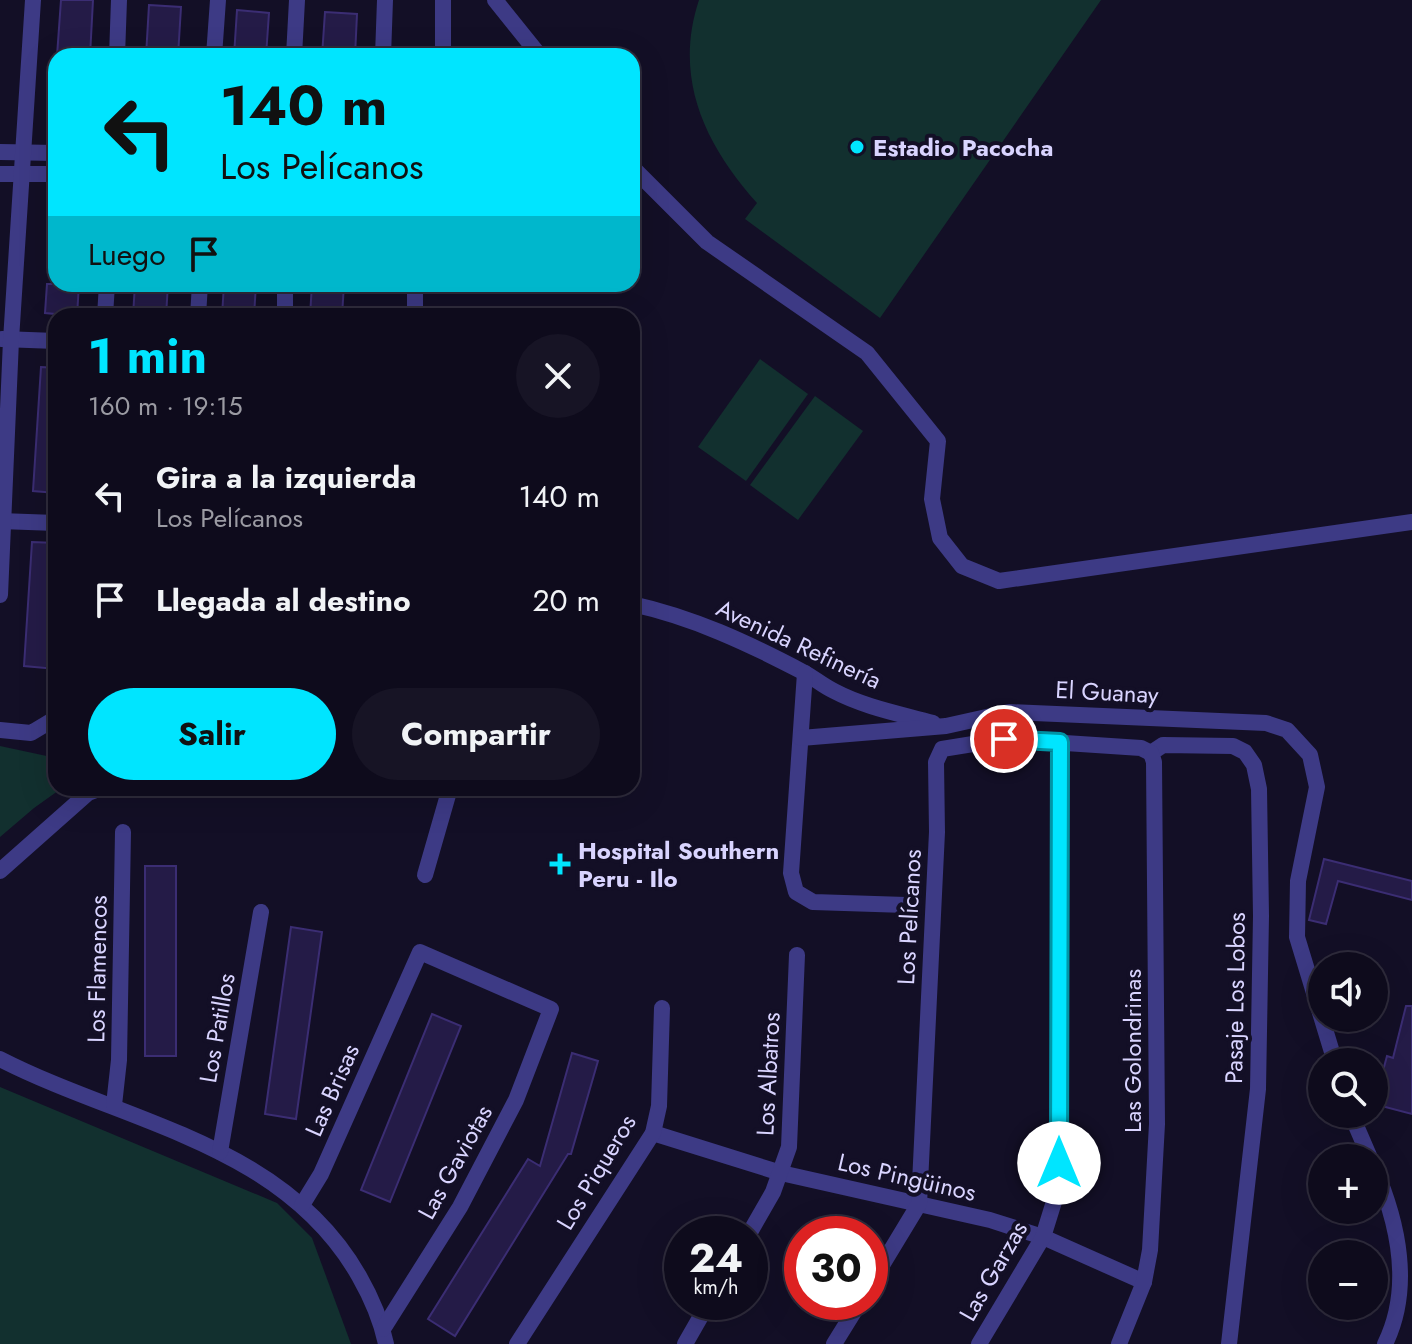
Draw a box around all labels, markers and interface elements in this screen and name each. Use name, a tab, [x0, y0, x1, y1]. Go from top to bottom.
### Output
text: 140 m	[220, 65, 387, 146]
icon: left	[88, 80, 192, 184]
place label: Estadio Pacocha	[873, 130, 1053, 165]
marker: Estadio Pacocha	[848, 138, 866, 156]
text: Los Pelícanos	[220, 140, 424, 192]
icon: arrive	[182, 232, 226, 276]
text: Luego	[88, 233, 166, 276]
text: 1 min	[88, 322, 207, 391]
button: close	[516, 334, 600, 418]
text: 160 m · 19:15	[88, 387, 243, 425]
text: Gira a la izquierda	[156, 456, 416, 499]
icon: left	[88, 474, 132, 518]
text: 140 m	[519, 475, 600, 518]
text: Los Pelícanos	[156, 499, 303, 537]
icon: arrive	[88, 578, 132, 622]
text: Llegada al destino	[156, 579, 411, 622]
text: 20 m	[533, 579, 600, 622]
street label: Avenida Refinería	[711, 590, 887, 698]
street label: El Guanay	[1055, 672, 1160, 712]
button: Salir	[88, 688, 336, 780]
button: Compartir	[352, 688, 600, 780]
pin	[970, 705, 1038, 773]
icon: arrive	[982, 717, 1026, 761]
place label: Hospital Southern Peru - Ilo	[578, 833, 779, 896]
street label: Los Pelícanos	[888, 848, 930, 986]
marker: Hospital Southern Peru - Ilo	[549, 853, 571, 875]
street label: Los Flamencos	[78, 895, 116, 1043]
street label: Pasaje Los Lobos	[1216, 912, 1254, 1084]
map controls	[1308, 952, 1388, 1320]
button: sound	[1308, 952, 1388, 1032]
street label: Las Golondrinas	[1115, 969, 1150, 1133]
street label: Los Patillos	[190, 971, 244, 1085]
street label: Los Albatros	[747, 1011, 789, 1137]
street label: Las Brisas	[296, 1038, 368, 1142]
button: search	[1308, 1048, 1388, 1128]
street label: Las Gaviotas	[409, 1098, 501, 1226]
street label: Los Piqueros	[548, 1107, 644, 1237]
position arrow	[1017, 1121, 1101, 1205]
street label: Los Pingüinos	[835, 1144, 979, 1210]
button: +	[1308, 1144, 1388, 1224]
street label: Las Garzas	[950, 1214, 1036, 1328]
speed limit sign: 30	[784, 1216, 888, 1320]
text: 24	[689, 1229, 743, 1287]
button: −	[1308, 1240, 1388, 1320]
text: km/h	[693, 1273, 739, 1302]

